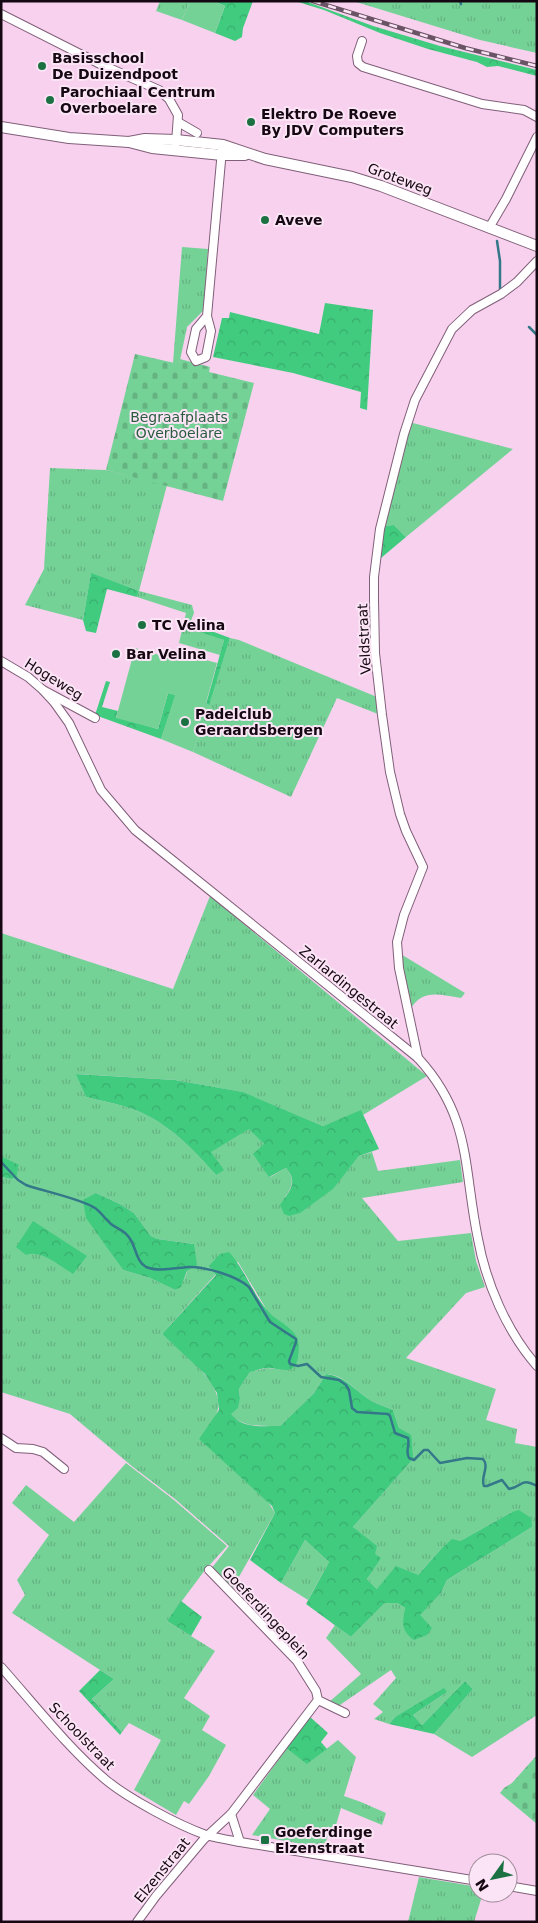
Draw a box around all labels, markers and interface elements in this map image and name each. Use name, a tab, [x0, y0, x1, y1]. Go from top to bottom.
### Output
place label: Basisschool De Duizendpoot	[52, 50, 178, 82]
marker: Basisschool De Duizendpoot	[36, 60, 48, 72]
place label: Parochiaal Centrum Overboelare	[60, 84, 215, 116]
marker: Parochiaal Centrum Overboelare	[44, 94, 56, 106]
place label: Elektro De Roeve By JDV Computers	[261, 106, 404, 138]
marker: Elektro De Roeve By JDV Computers	[245, 116, 257, 128]
street label: Groteweg	[365, 160, 435, 198]
place label: Aveve	[275, 212, 323, 228]
marker: Aveve	[259, 214, 271, 226]
park label: Begraafplaats Overboelare	[130, 409, 228, 441]
street label: Veldstraat	[354, 603, 374, 675]
place label: TC Velina	[152, 617, 225, 633]
marker: TC Velina	[136, 619, 148, 631]
place label: Bar Velina	[126, 646, 206, 662]
marker: Bar Velina	[110, 648, 122, 660]
street label: Hogeweg	[22, 655, 86, 703]
place label: Padelclub Geraardsbergen	[195, 706, 323, 738]
marker: Padelclub Geraardsbergen	[179, 716, 191, 728]
street label: Zarlardingestraat	[296, 942, 402, 1032]
street label: Goeferdingeplein	[219, 1564, 313, 1662]
street label: Schoolstraat	[46, 1699, 119, 1773]
place label: Goeferdinge Elzenstraat	[275, 1824, 372, 1856]
street label: Elzenstraat	[131, 1834, 193, 1906]
marker: Goeferdinge Elzenstraat	[259, 1834, 271, 1846]
north arrow	[468, 1853, 518, 1903]
text: N	[472, 1876, 492, 1894]

